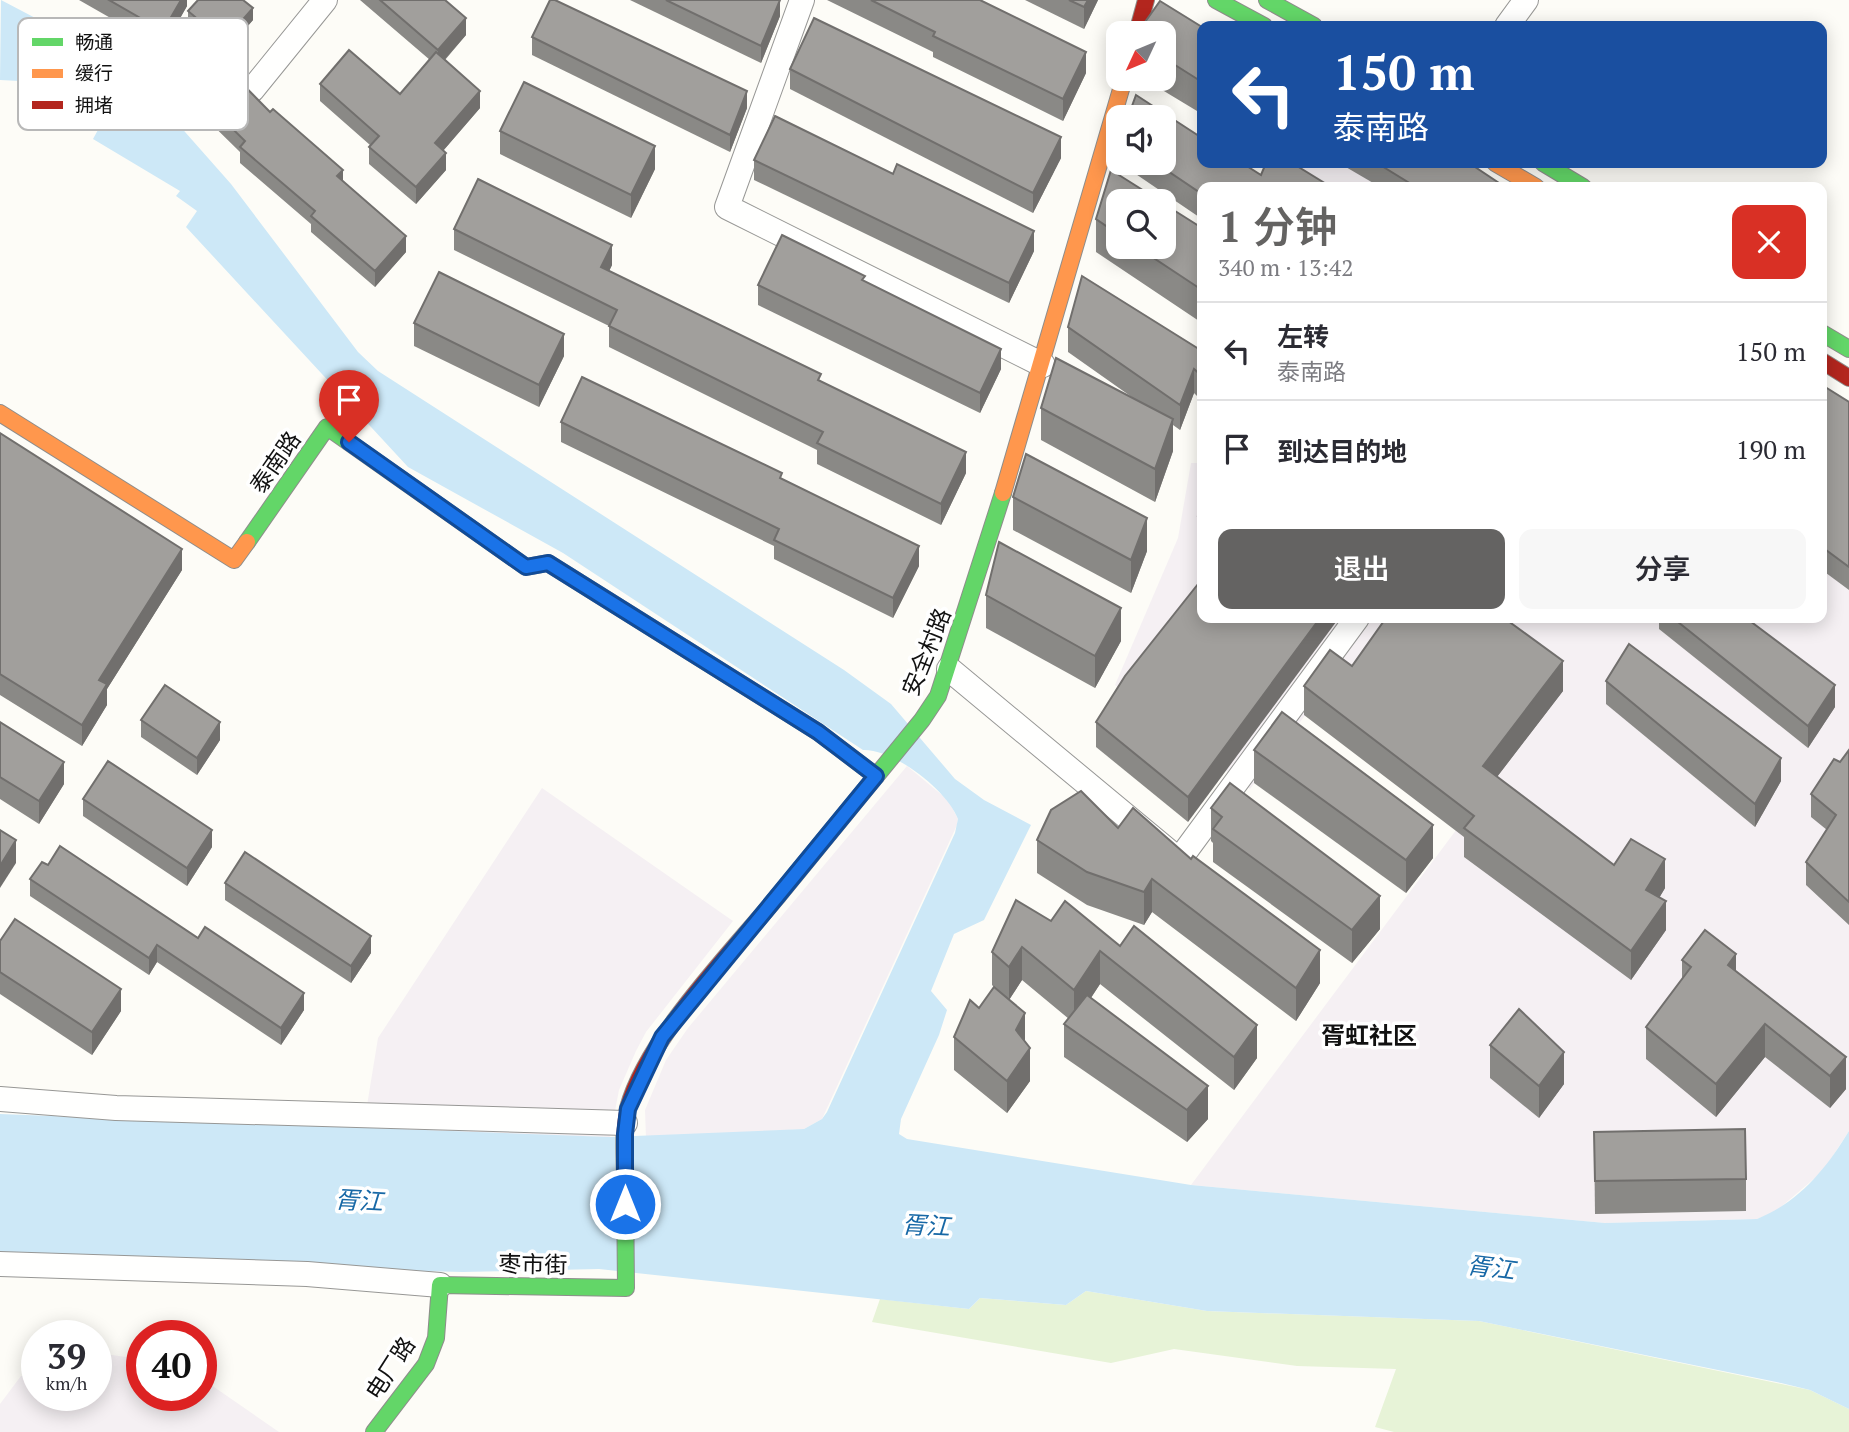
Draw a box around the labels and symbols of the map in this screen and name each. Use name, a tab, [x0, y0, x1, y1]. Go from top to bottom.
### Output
legend	[18, 18, 248, 130]
north arrow	[1106, 21, 1176, 91]
text: 畅通	[75, 29, 113, 54]
text: 缓行	[75, 60, 113, 85]
text: 拥堵	[75, 92, 113, 117]
pin	[319, 370, 379, 442]
street label: 泰南路	[243, 425, 307, 499]
street label: 安全村路	[894, 604, 958, 700]
district label: 胥虹社区	[1321, 1019, 1417, 1051]
position arrow	[588, 1167, 662, 1241]
water label: 胥江	[334, 1183, 387, 1217]
water label: 胥江	[901, 1208, 954, 1242]
street label: 枣市街	[498, 1248, 568, 1280]
water label: 胥江	[1465, 1248, 1520, 1286]
speed limit sign: 40	[126, 1320, 217, 1411]
street label: 电厂路	[358, 1331, 422, 1405]

